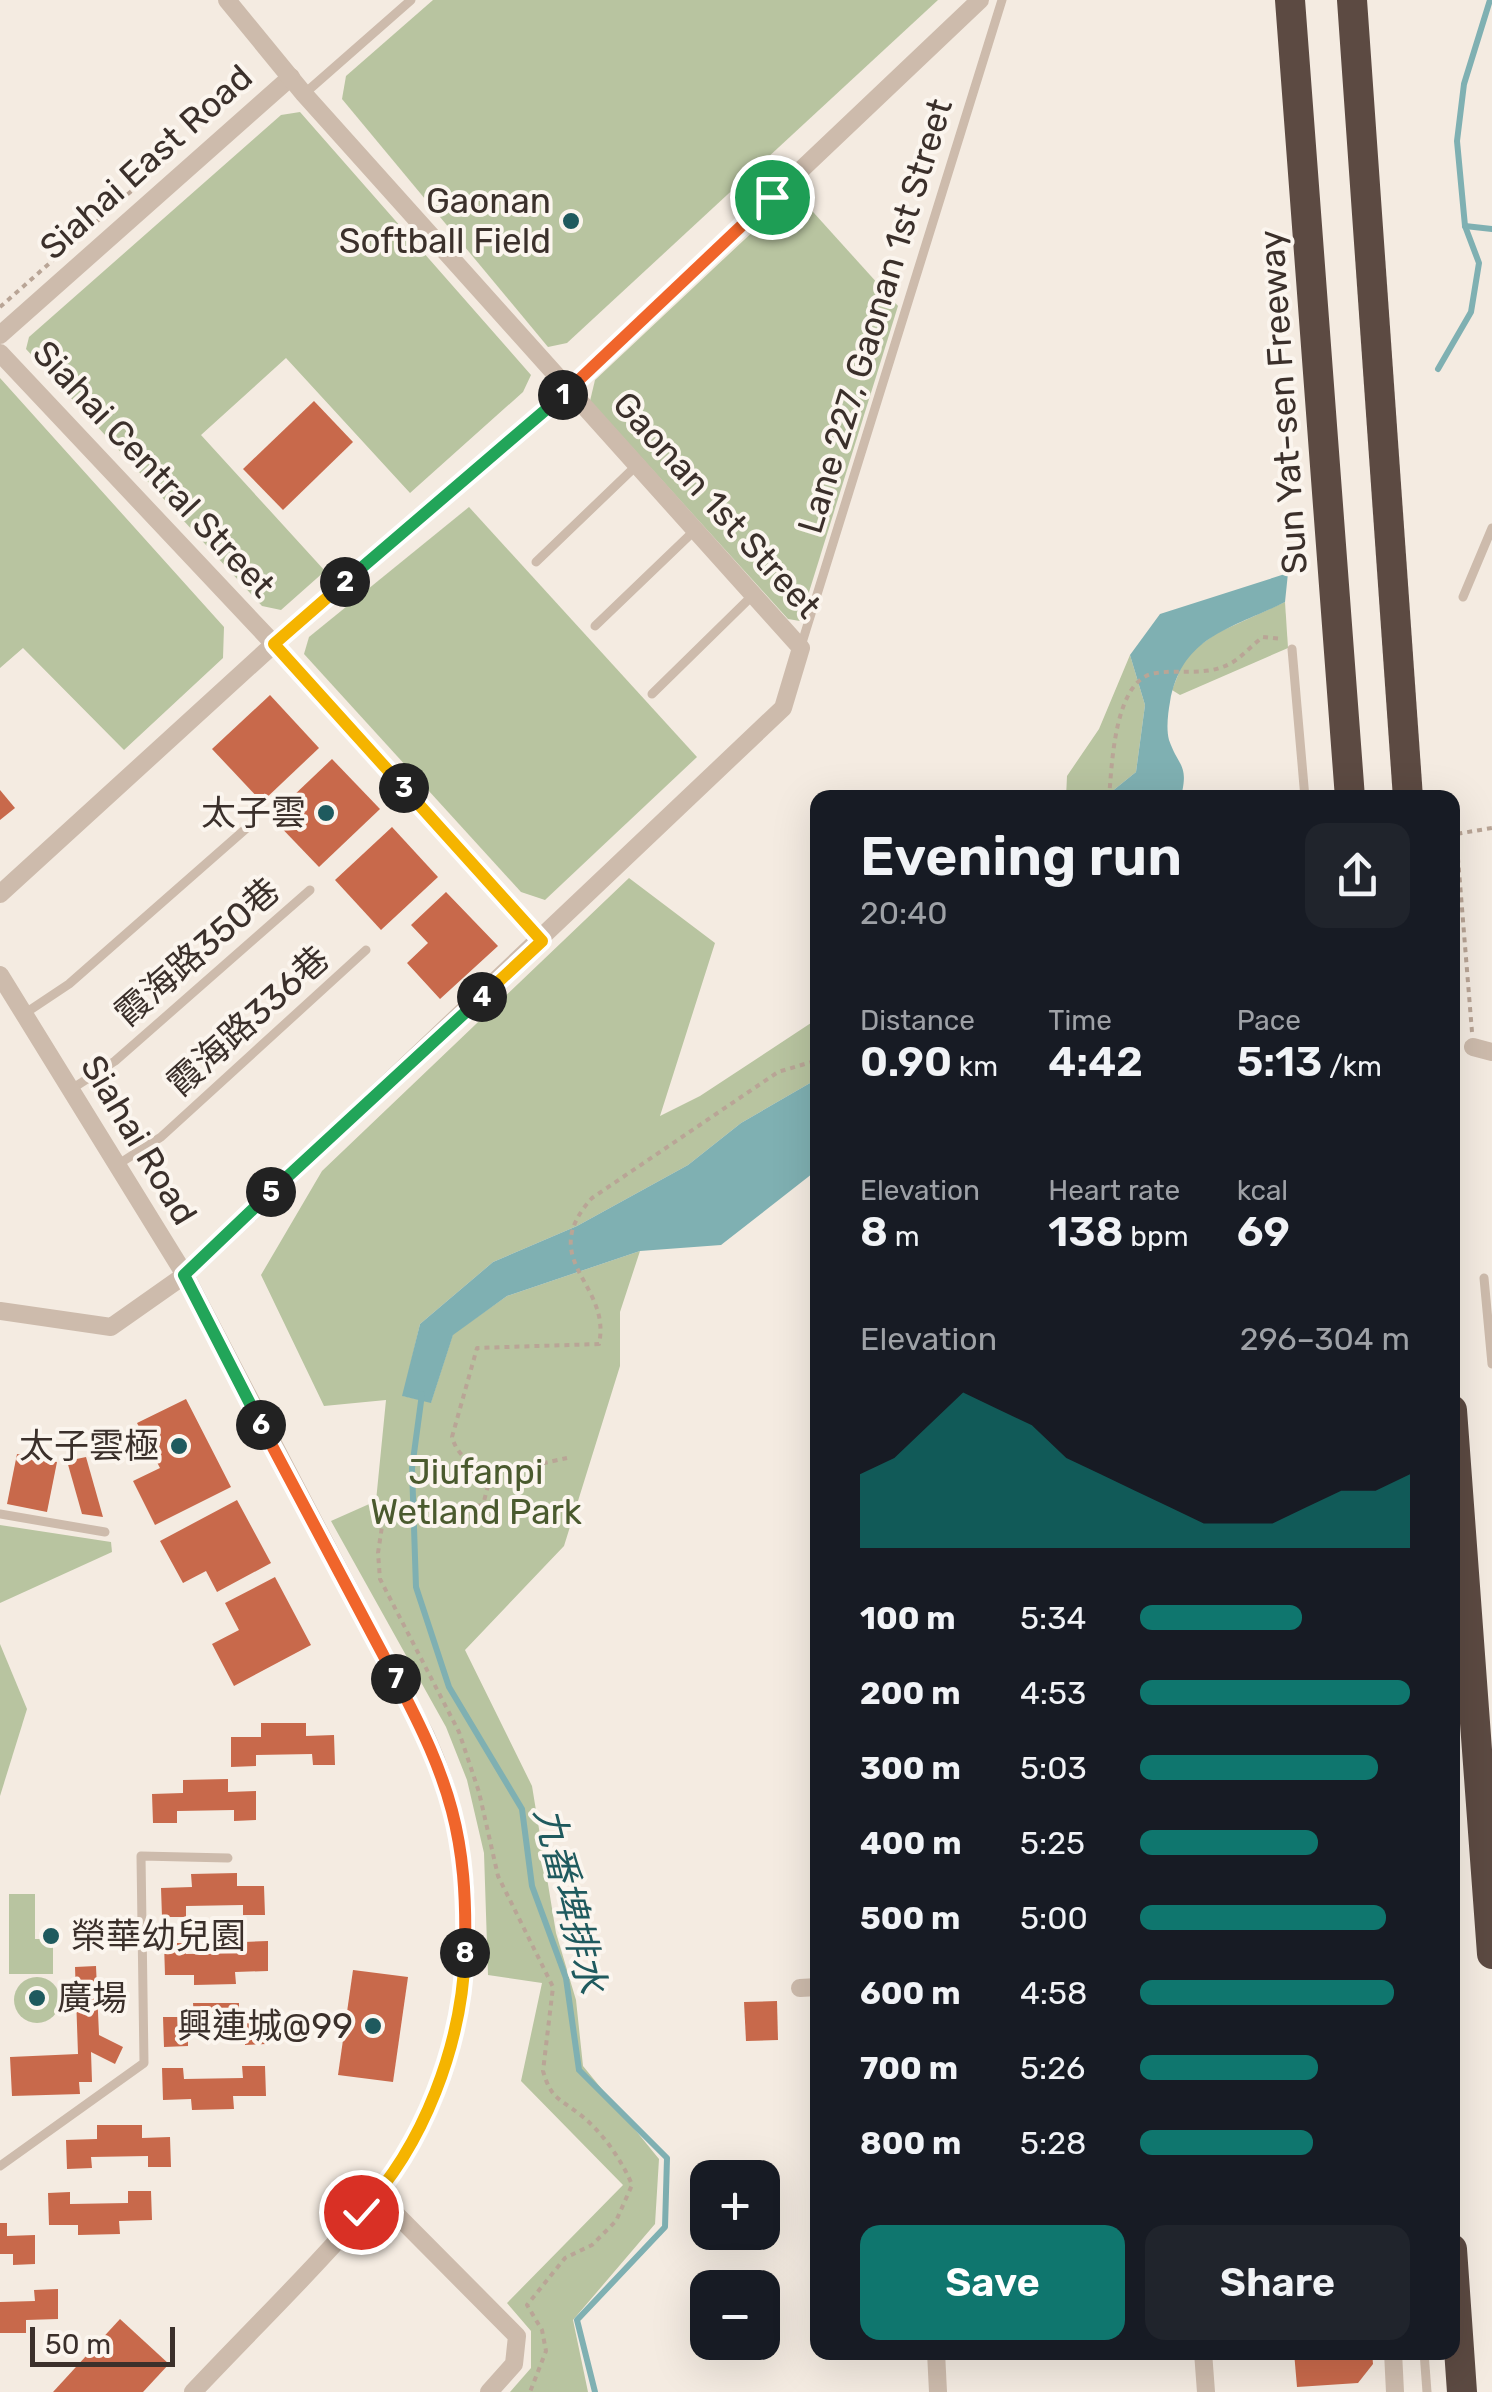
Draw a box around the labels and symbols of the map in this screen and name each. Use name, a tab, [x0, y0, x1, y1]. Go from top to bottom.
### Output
street label: Siahai East Road	[31, 56, 261, 268]
street label: Lane 227, Gaonan 1st Street	[789, 94, 961, 538]
pin	[730, 155, 815, 240]
place label: Gaonan Softball Field	[339, 180, 551, 262]
marker: Gaonan Softball Field	[560, 210, 582, 232]
street label: Sun Yat-sen Freeway	[1250, 229, 1316, 575]
street label: Siahai Central Street	[24, 332, 284, 606]
pin: 1	[538, 370, 588, 420]
street label: Gaonan 1st Street	[604, 383, 830, 627]
pin: 2	[320, 557, 370, 607]
pin: 3	[379, 763, 429, 813]
place label: 太子雲	[201, 792, 306, 834]
marker: 太子雲	[315, 802, 337, 824]
street label: 霞海路350巷	[106, 869, 288, 1035]
street label: 霞海路336巷	[158, 937, 338, 1105]
pin: 4	[457, 972, 507, 1022]
street label: Siahai Road	[72, 1048, 206, 1232]
pin: 5	[246, 1167, 296, 1217]
pin: 6	[236, 1400, 286, 1450]
place label: 太子雲極	[19, 1425, 159, 1467]
marker: 太子雲極	[168, 1435, 190, 1457]
park label: Jiufanpi Wetland Park	[370, 1451, 582, 1533]
pin: 7	[371, 1654, 421, 1704]
water label: 九番埤排水	[525, 1802, 616, 2000]
place label: 榮華幼兒園	[71, 1915, 246, 1957]
marker: 榮華幼兒園	[40, 1925, 62, 1947]
pin: 8	[440, 1928, 490, 1978]
place label: 廣場	[57, 1977, 127, 2019]
marker: 廣場	[26, 1987, 48, 2009]
place label: 興連城@99	[177, 2005, 353, 2047]
marker: 興連城@99	[362, 2015, 384, 2037]
pin	[319, 2170, 404, 2255]
scale bar	[30, 2322, 175, 2366]

